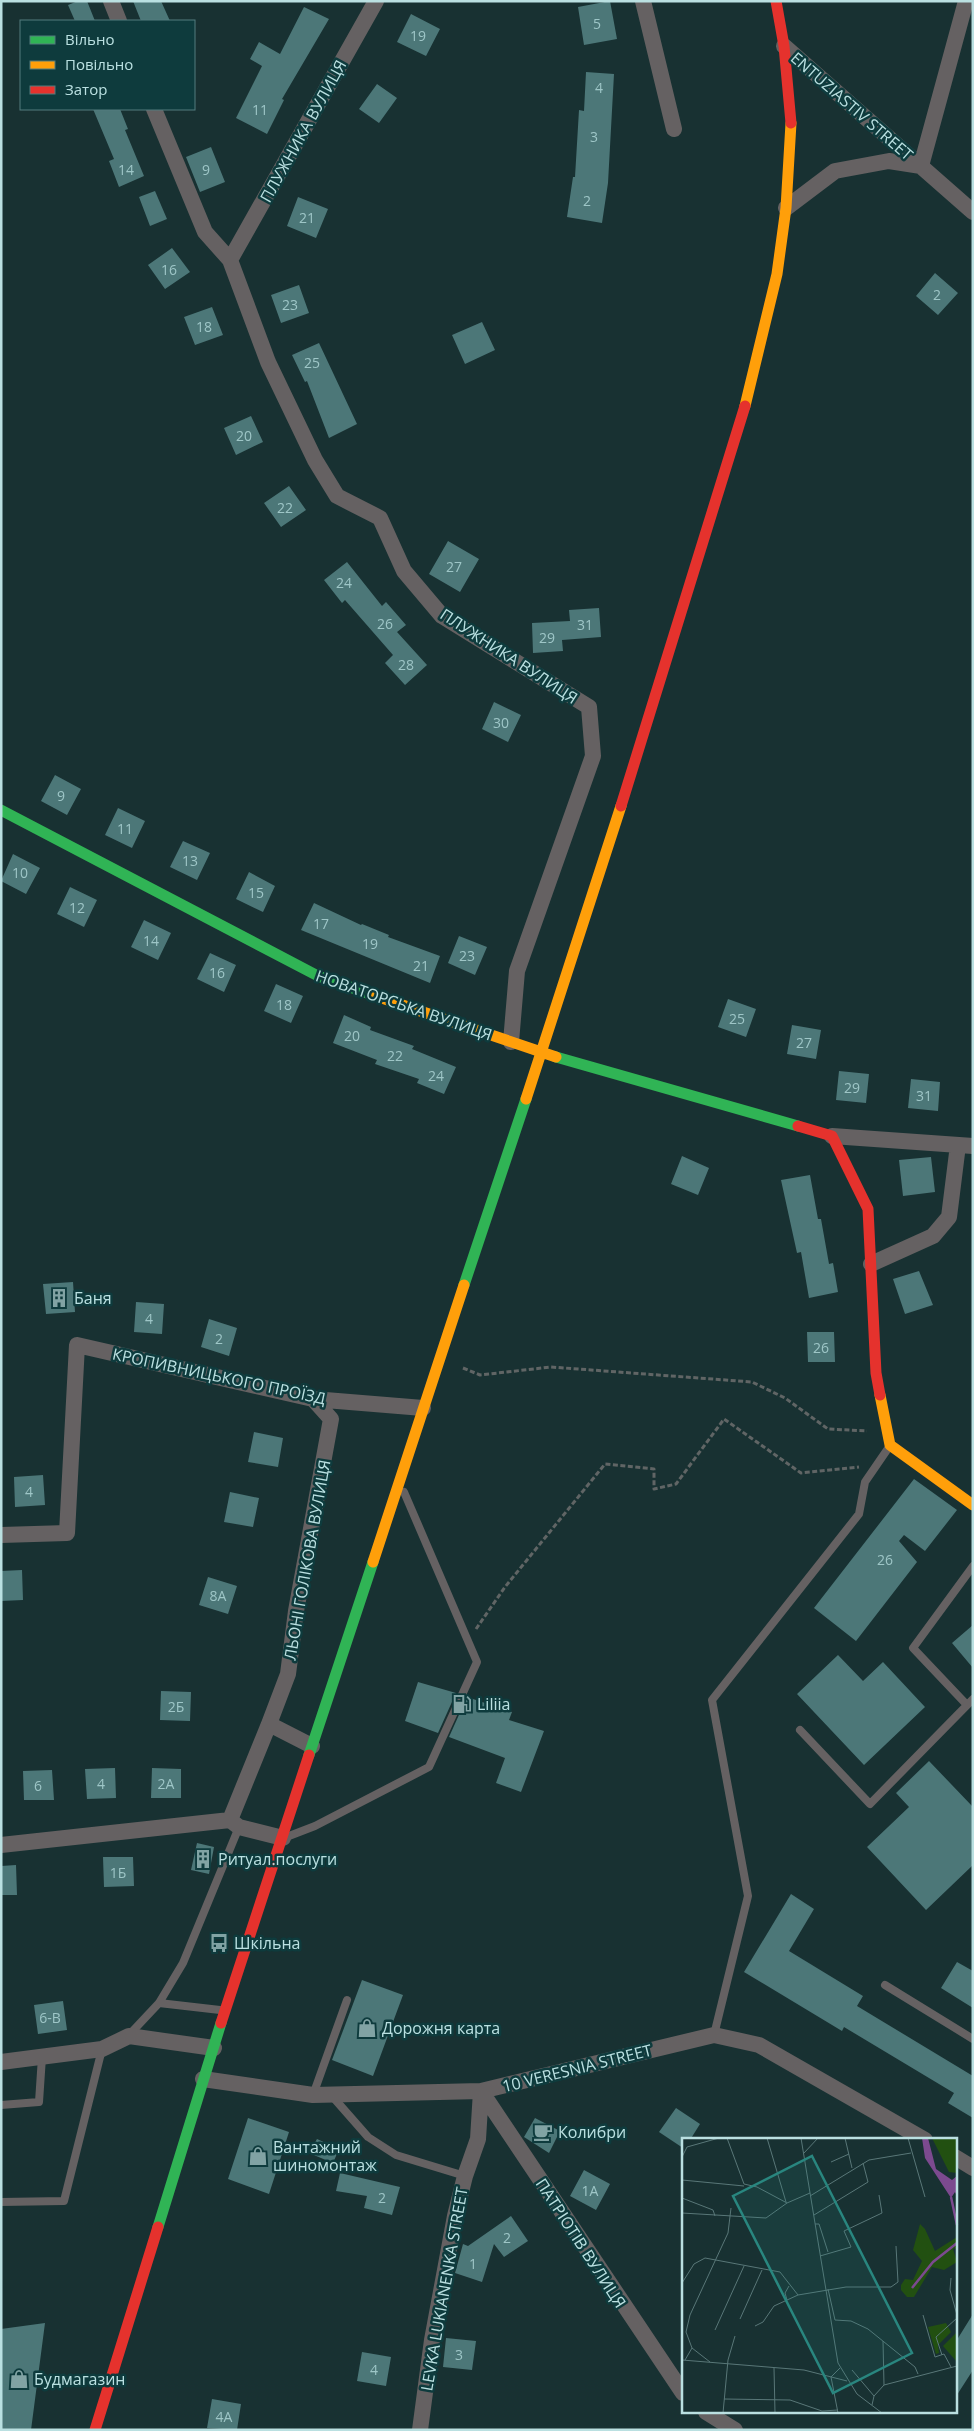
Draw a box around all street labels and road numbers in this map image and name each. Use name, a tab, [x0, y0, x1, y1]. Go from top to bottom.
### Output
street label: ENTUZIASTIV STREET	[786, 47, 918, 165]
street label: ПЛУЖНИКА ВУЛИЦЯ	[255, 56, 351, 206]
street label: ПЛУЖНИКА ВУЛИЦЯ	[436, 603, 582, 709]
street label: НОВАТОРСЬКА ВУЛИЦЯ	[313, 964, 495, 1046]
street label: КРОПИВНИЦЬКОГО ПРОЇЗД	[110, 1343, 328, 1409]
street label: ЛЬОНІ ГОЛІКОВА ВУЛИЦЯ	[279, 1458, 335, 1662]
street label: 10 VERESNIA STREET	[500, 2039, 654, 2097]
street label: ПАТРІОТІВ ВУЛИЦЯ	[531, 2174, 631, 2312]
street label: LEVKA LUKIANENKA STREET	[415, 2185, 473, 2393]

